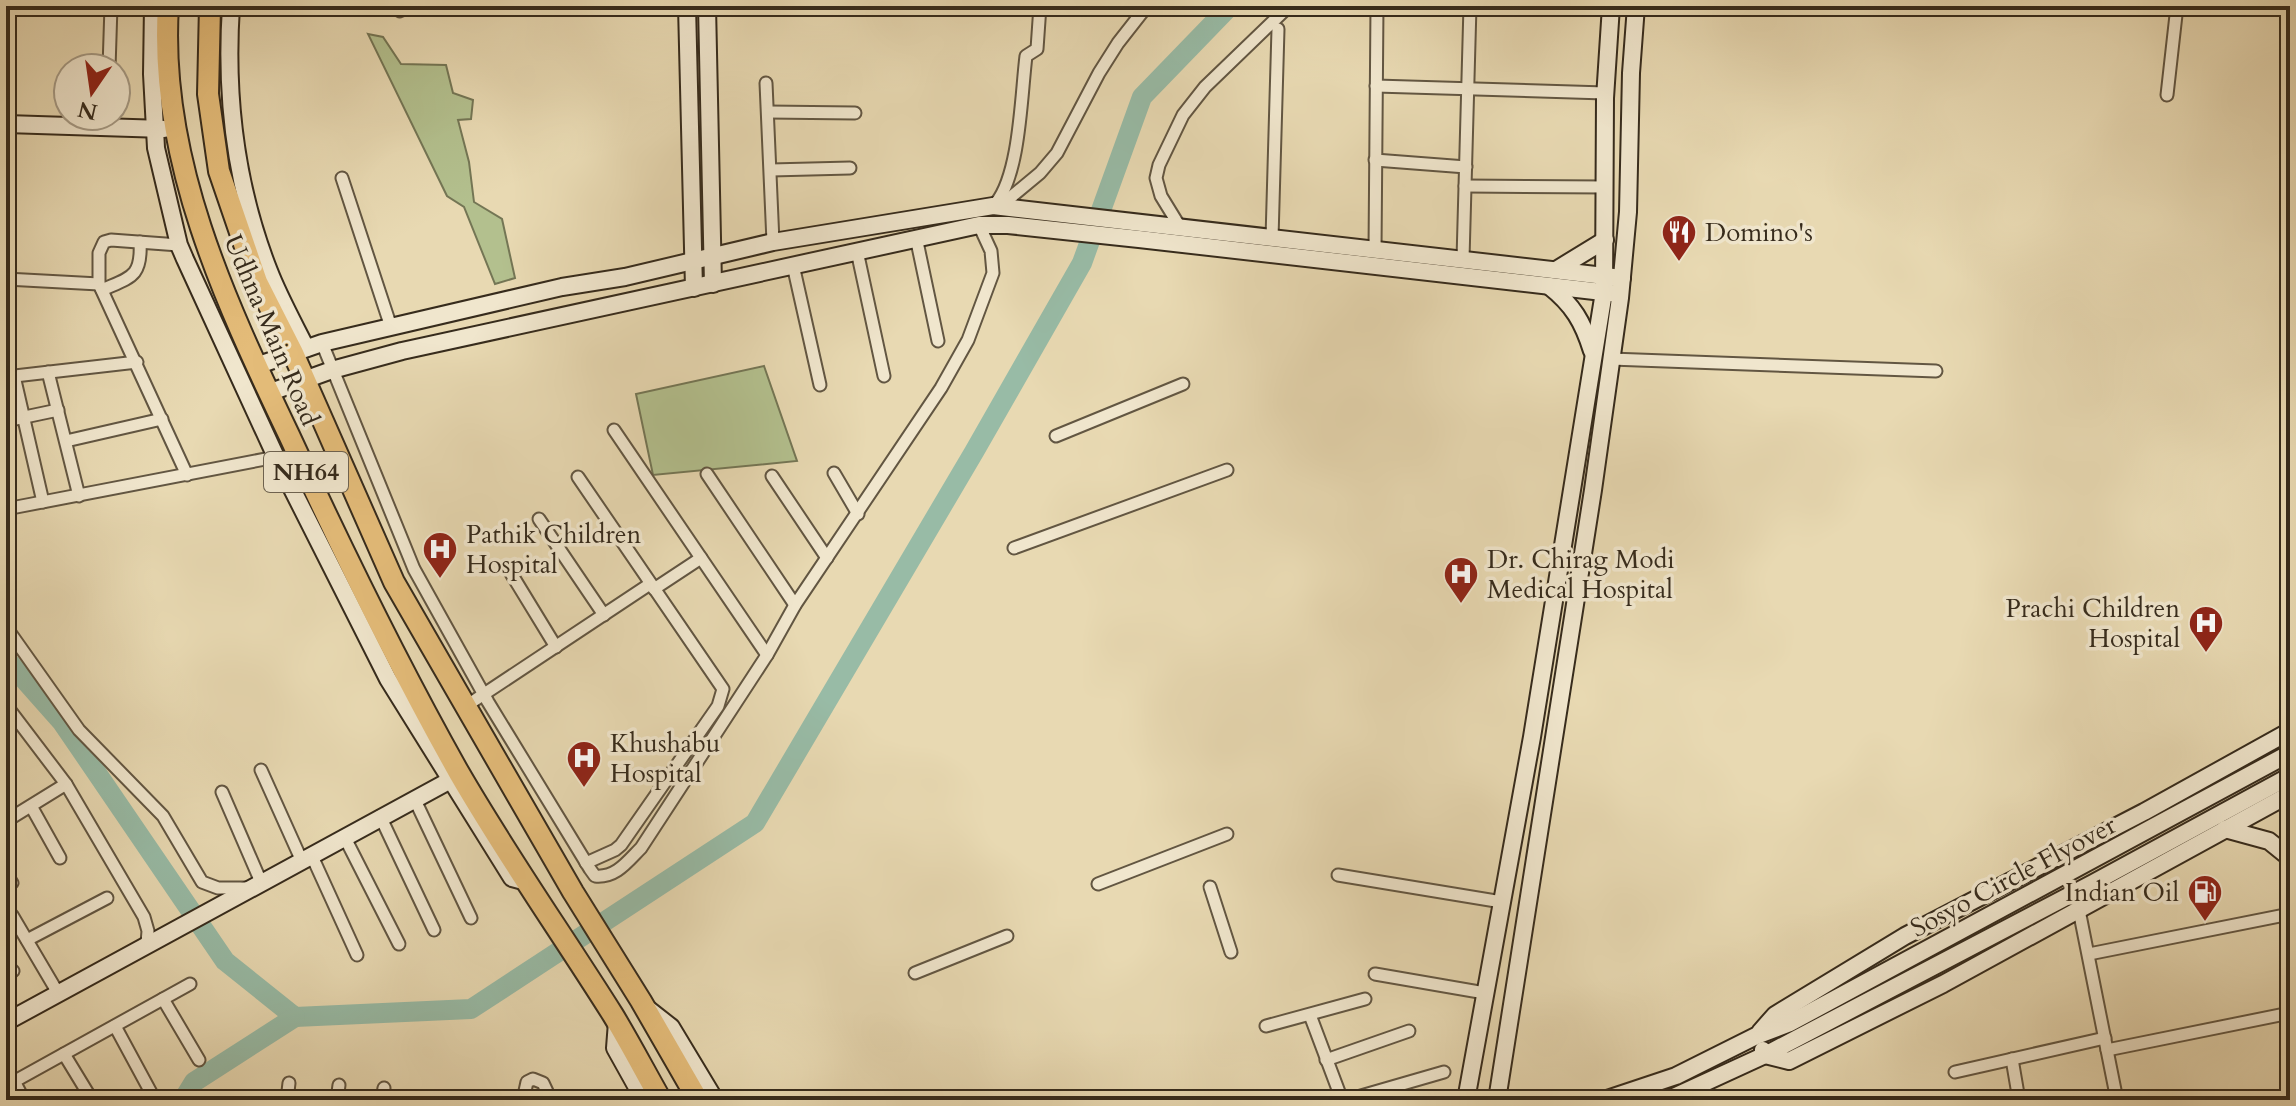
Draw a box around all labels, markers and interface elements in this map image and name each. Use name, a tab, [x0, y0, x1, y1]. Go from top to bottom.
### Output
north arrow	[52, 52, 132, 132]
text: N	[75, 94, 100, 127]
restaurant icon: Domino's	[1660, 213, 1698, 263]
place label: Domino's	[1705, 215, 1813, 250]
street label: Udhna Main Road	[216, 229, 328, 431]
road number: NH64	[264, 452, 348, 492]
place label: Pathik Children Hospital	[466, 517, 642, 582]
hospital icon: Pathik Children Hospital	[421, 530, 459, 580]
place label: Dr. Chirag Modi Medical Hospital	[1487, 542, 1675, 607]
hospital icon: Dr. Chirag Modi Medical Hospital	[1442, 555, 1480, 605]
place label: Prachi Children Hospital	[2006, 591, 2180, 656]
hospital icon: Prachi Children Hospital	[2187, 604, 2225, 654]
place label: Khushabu Hospital	[610, 726, 720, 791]
hospital icon: Khushabu Hospital	[565, 739, 603, 789]
street label: Sosyo Circle Flyover	[1904, 807, 2123, 945]
fuel station icon: Indian Oil	[2186, 873, 2224, 923]
place label: Indian Oil	[2065, 875, 2179, 910]

